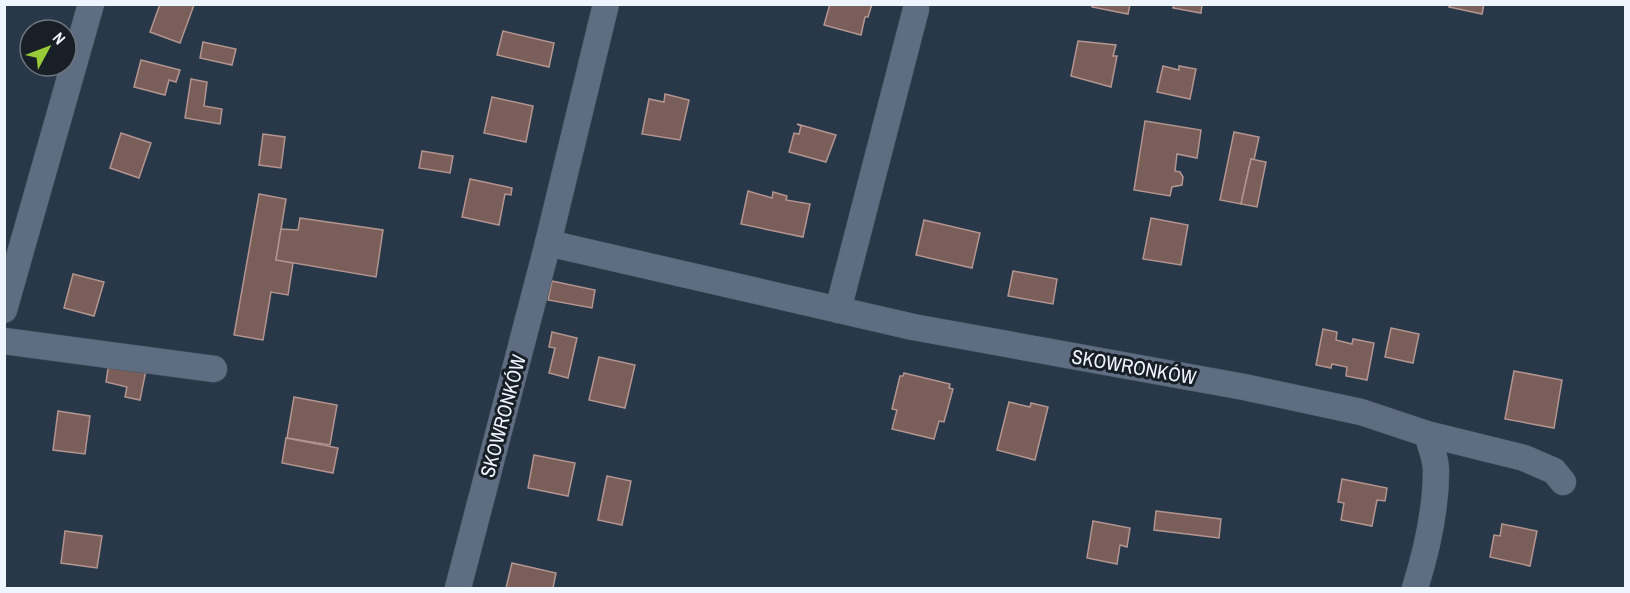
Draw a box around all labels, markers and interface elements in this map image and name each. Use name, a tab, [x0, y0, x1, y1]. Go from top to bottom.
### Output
north arrow	[18, 18, 78, 78]
text: N	[48, 27, 71, 49]
street label: SKOWRONKÓW	[1070, 342, 1199, 391]
street label: SKOWRONKÓW	[473, 351, 532, 480]

